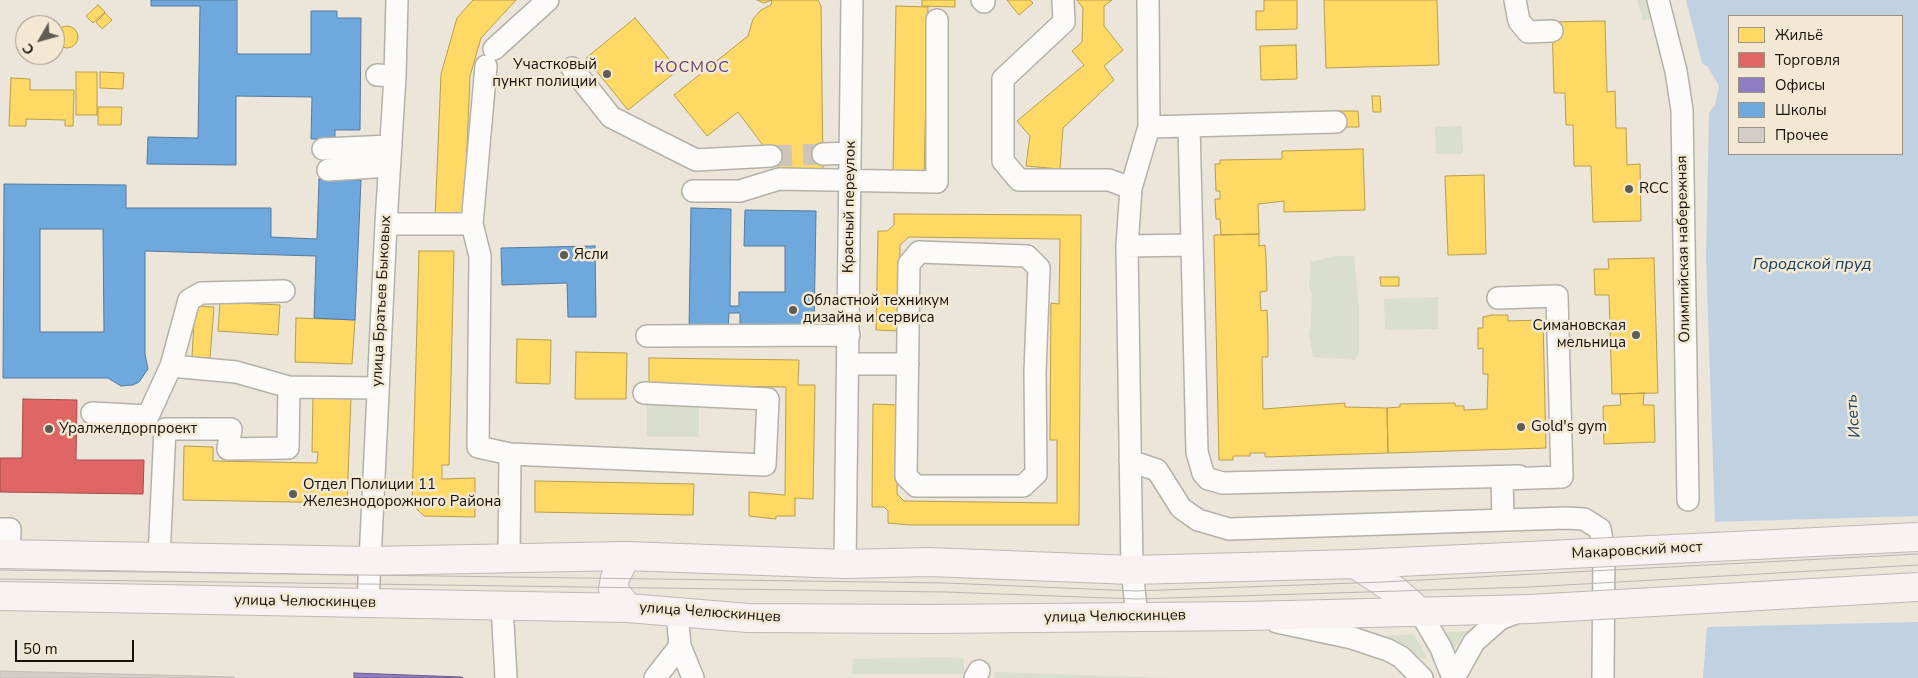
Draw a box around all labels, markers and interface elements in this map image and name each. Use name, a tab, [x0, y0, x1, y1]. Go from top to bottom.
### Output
north arrow	[15, 15, 65, 65]
legend	[1728, 15, 1903, 155]
text: Жильё	[1775, 25, 1823, 45]
text: С	[18, 39, 39, 59]
text: Торговля	[1775, 50, 1840, 70]
place label: Участковый пункт полиции	[492, 56, 597, 91]
district label: КОСМОС	[653, 58, 731, 78]
marker: Участковый пункт полиции	[601, 68, 613, 80]
text: Офисы	[1775, 75, 1825, 95]
text: Школы	[1775, 100, 1827, 120]
text: Прочее	[1775, 125, 1828, 145]
street label: Красный переулок	[840, 141, 860, 273]
street label: Олимпийская набережная	[1673, 155, 1695, 343]
place label: RCC	[1639, 180, 1669, 198]
marker: RCC	[1623, 183, 1635, 195]
street label: улица Братьев Быковых	[369, 215, 395, 387]
place label: Ясли	[574, 246, 609, 264]
marker: Ясли	[558, 249, 570, 261]
water label: Городской пруд	[1753, 255, 1871, 275]
place label: Областной техникум дизайна и сервиса	[803, 292, 949, 327]
marker: Областной техникум дизайна и сервиса	[787, 304, 799, 316]
place label: Симановская мельница	[1533, 317, 1626, 352]
marker: Симановская мельница	[1630, 329, 1642, 341]
water label: Исеть	[1843, 393, 1865, 439]
place label: Gold's gym	[1531, 418, 1607, 436]
place label: Уралжелдорпроект	[59, 420, 197, 438]
marker: Gold's gym	[1515, 421, 1527, 433]
marker: Уралжелдорпроект	[43, 423, 55, 435]
place label: Отдел Полиции 11 Железнодорожного Района	[303, 476, 501, 511]
marker: Отдел Полиции 11 Железнодорожного Района	[287, 488, 299, 500]
street label: Макаровский мост	[1571, 539, 1703, 563]
street label: улица Челюскинцев	[234, 592, 376, 612]
street label: улица Челюскинцев	[639, 599, 781, 627]
street label: улица Челюскинцев	[1044, 607, 1186, 627]
scale bar	[18, 630, 136, 662]
text: 50 m	[23, 639, 58, 659]

